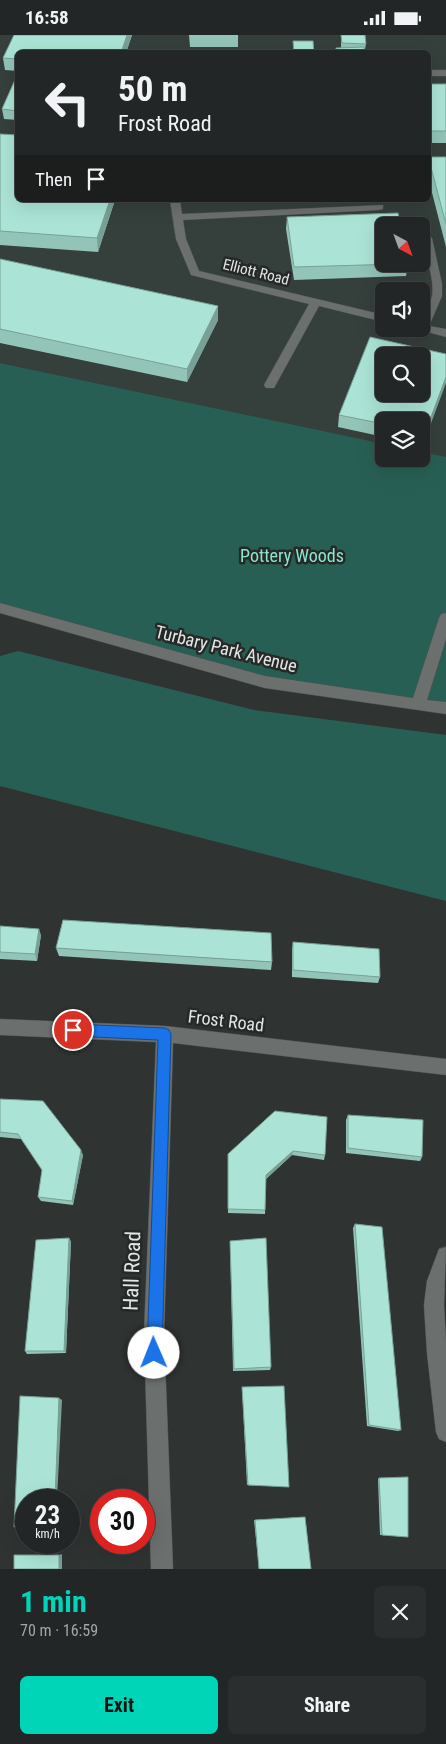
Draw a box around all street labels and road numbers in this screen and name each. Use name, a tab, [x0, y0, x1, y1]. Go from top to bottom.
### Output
street label: Elliott Road	[221, 255, 291, 289]
street label: Turbary Park Avenue	[153, 621, 299, 676]
street label: Frost Road	[187, 1005, 265, 1036]
street label: Hall Road	[119, 1231, 145, 1311]

